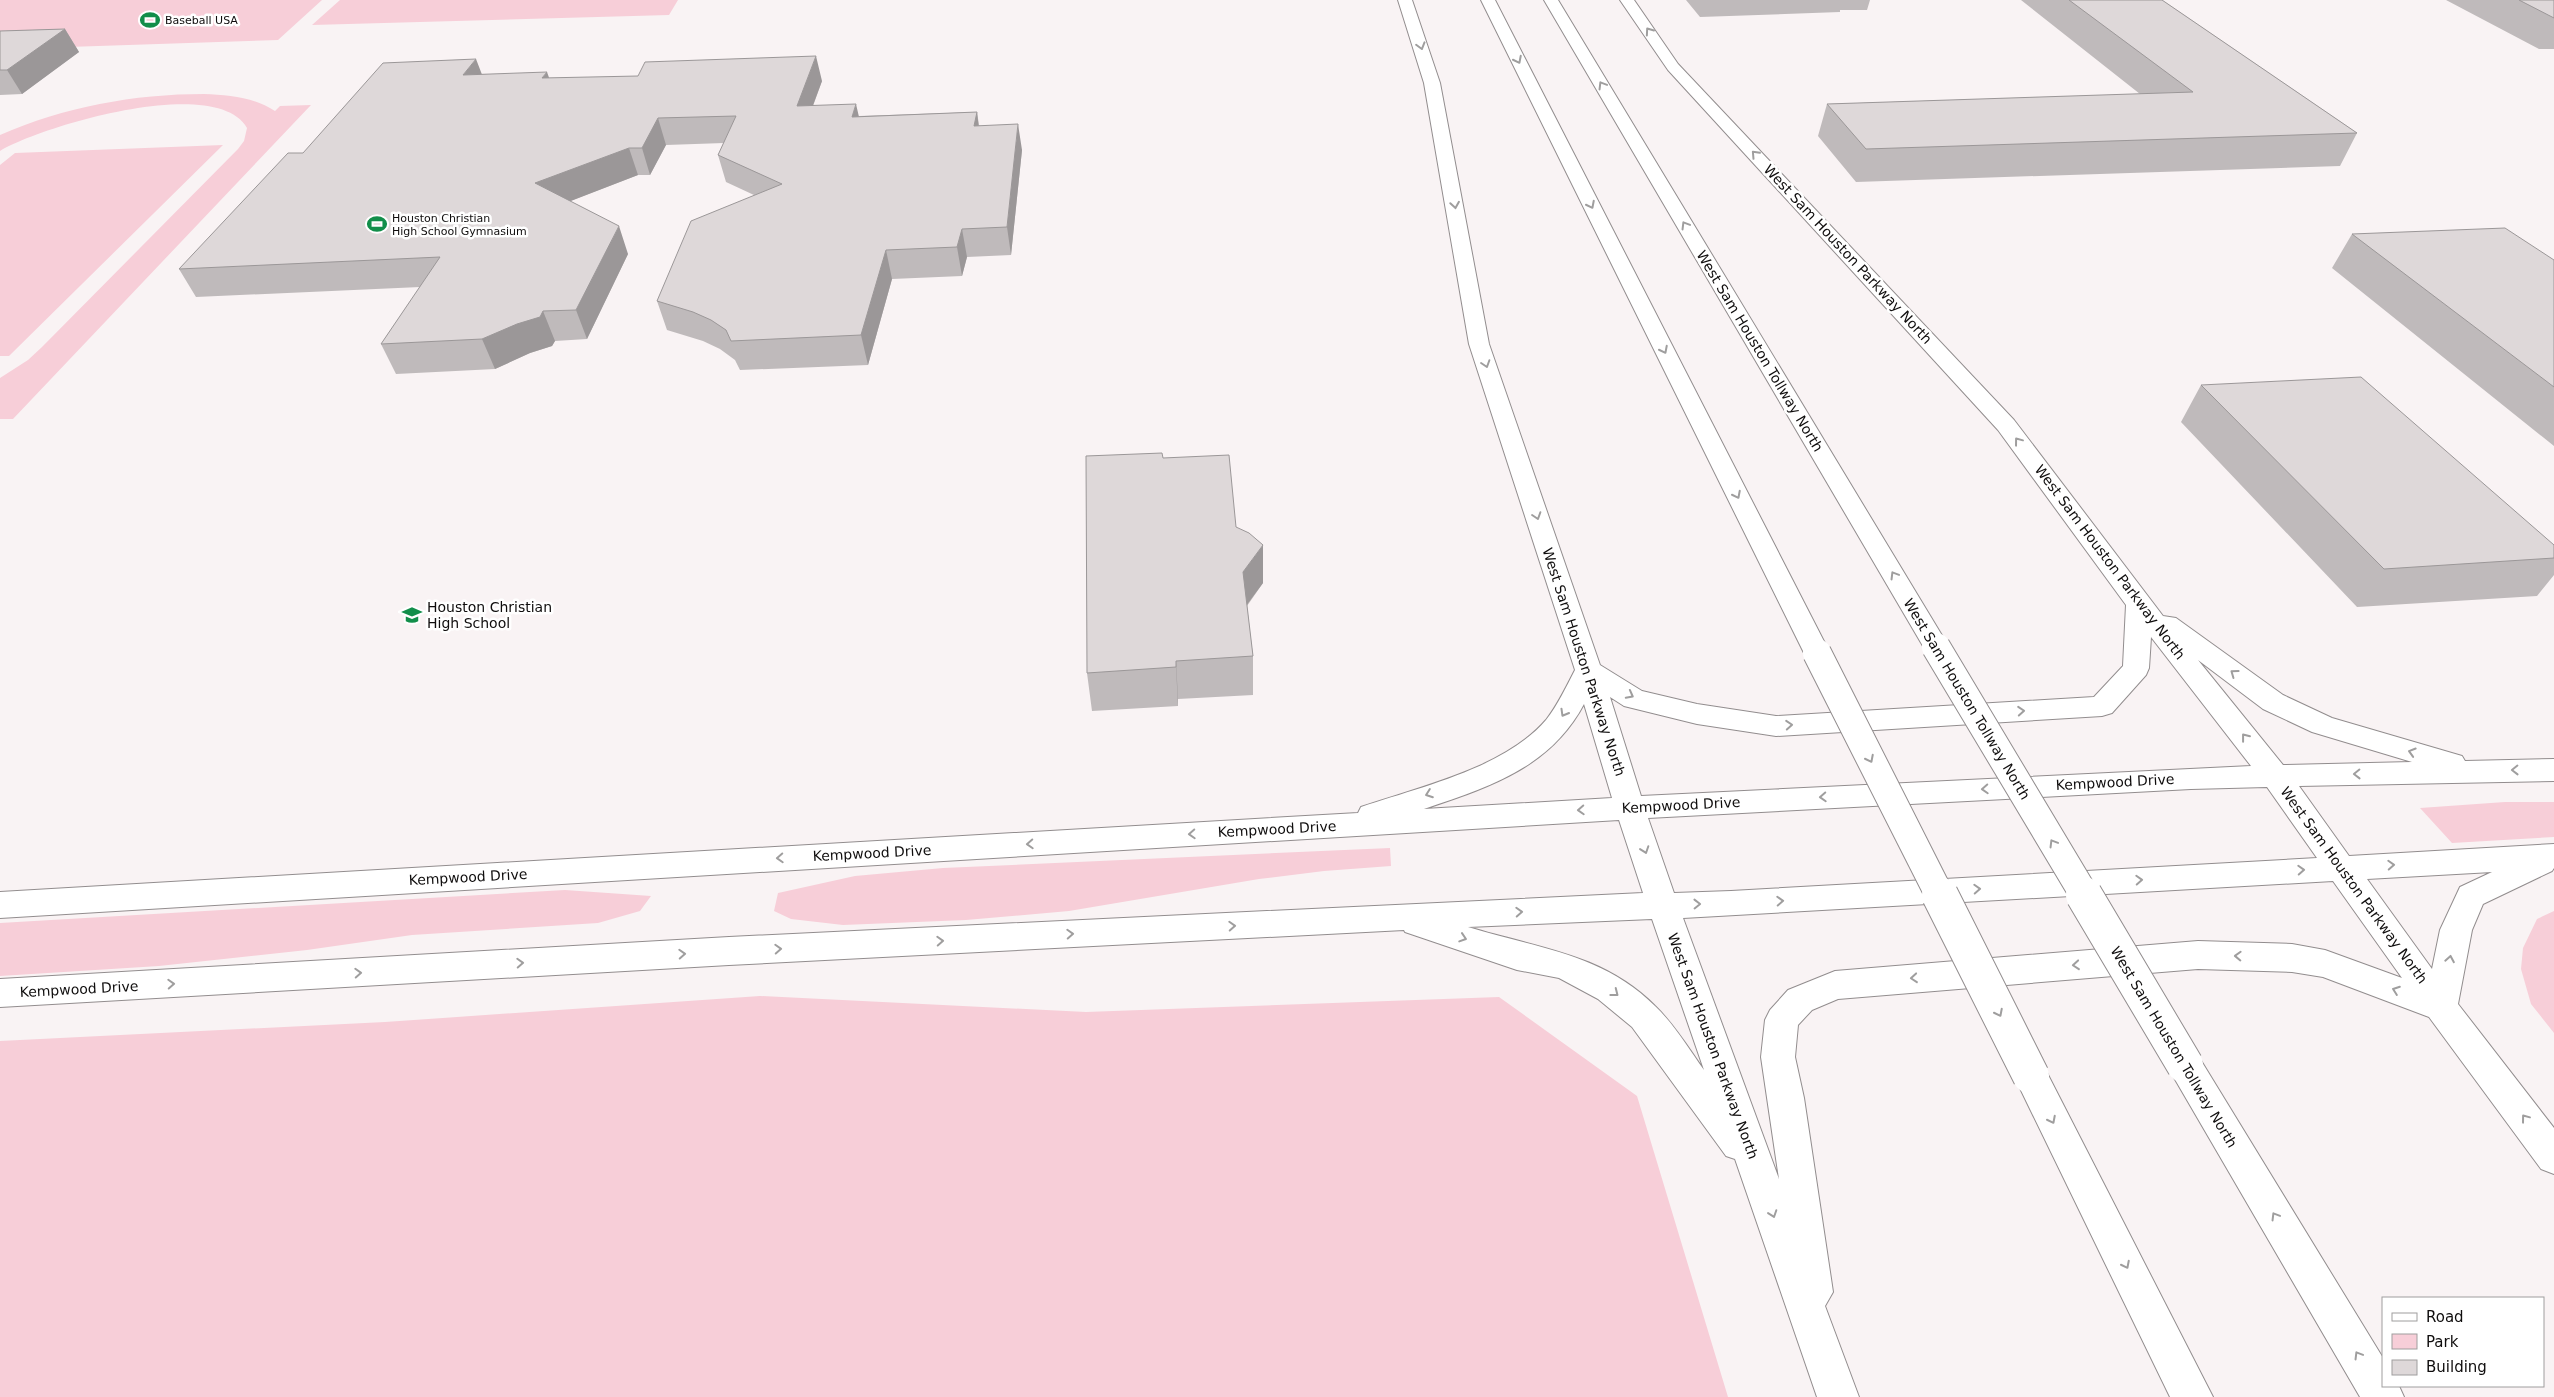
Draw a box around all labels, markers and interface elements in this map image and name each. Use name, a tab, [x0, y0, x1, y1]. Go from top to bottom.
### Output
sports icon: Baseball USA	[139, 9, 161, 31]
place label: Baseball USA	[165, 14, 238, 27]
one-way arrow	[1646, 28, 1655, 37]
one-way arrow	[1415, 41, 1425, 50]
one-way arrow	[1512, 54, 1522, 63]
one-way arrow	[1599, 82, 1609, 91]
one-way arrow	[1752, 151, 1761, 160]
street label: West Sam Houston Parkway North	[1761, 161, 1935, 347]
one-way arrow	[1450, 200, 1460, 209]
one-way arrow	[1585, 200, 1595, 209]
place label: Houston Christian High School Gymnasium	[392, 212, 527, 238]
sports icon: Houston Christian High School Gymnasium	[366, 213, 388, 235]
one-way arrow	[1682, 221, 1692, 230]
street label: West Sam Houston Tollway North	[1694, 248, 1826, 454]
one-way arrow	[1658, 345, 1668, 354]
one-way arrow	[1480, 359, 1490, 368]
one-way arrow	[2015, 438, 2025, 447]
street label: West Sam Houston Parkway North	[2032, 462, 2188, 662]
one-way arrow	[1731, 490, 1741, 499]
one-way arrow	[1531, 511, 1541, 519]
street label: West Sam Houston Parkway North	[1539, 546, 1629, 778]
one-way arrow	[1890, 572, 1900, 581]
street label: West Sam Houston Tollway North	[1901, 596, 2033, 802]
place label: Houston Christian High School	[427, 599, 552, 631]
school or university icon: Houston Christian High School	[401, 604, 423, 626]
one-way arrow	[2230, 670, 2239, 679]
one-way arrow	[1625, 689, 1634, 699]
one-way arrow	[2017, 705, 2025, 716]
one-way arrow	[1561, 707, 1571, 716]
one-way arrow	[1785, 720, 1793, 731]
one-way arrow	[2242, 734, 2250, 743]
one-way arrow	[2409, 748, 2417, 758]
one-way arrow	[1864, 753, 1874, 762]
one-way arrow	[2511, 765, 2519, 776]
one-way arrow	[2353, 769, 2360, 779]
street label: Kempwood Drive	[2055, 771, 2175, 793]
one-way arrow	[1981, 783, 1989, 794]
street label: West Sam Houston Parkway North	[2277, 784, 2431, 986]
one-way arrow	[1425, 788, 1433, 798]
one-way arrow	[1819, 792, 1827, 803]
street label: Kempwood Drive	[1621, 794, 1741, 816]
one-way arrow	[1577, 805, 1585, 816]
street label: Kempwood Drive	[1217, 818, 1337, 840]
one-way arrow	[1188, 828, 1196, 839]
one-way arrow	[1026, 838, 1034, 849]
one-way arrow	[2049, 839, 2059, 848]
street label: Kempwood Drive	[812, 842, 932, 864]
one-way arrow	[1639, 846, 1649, 854]
one-way arrow	[776, 853, 784, 864]
one-way arrow	[2387, 860, 2395, 871]
one-way arrow	[2297, 865, 2305, 876]
street label: Kempwood Drive	[408, 866, 528, 888]
one-way arrow	[2135, 874, 2143, 885]
one-way arrow	[1973, 884, 1981, 895]
one-way arrow	[1776, 895, 1784, 906]
one-way arrow	[1694, 899, 1701, 909]
one-way arrow	[1515, 906, 1523, 917]
one-way arrow	[1228, 921, 1236, 932]
one-way arrow	[1066, 929, 1074, 940]
street label: West Sam Houston Parkway North	[1665, 931, 1761, 1161]
one-way arrow	[1458, 933, 1467, 943]
one-way arrow	[936, 935, 944, 946]
one-way arrow	[774, 943, 782, 954]
street label: West Sam Houston Tollway North	[2108, 944, 2240, 1150]
one-way arrow	[678, 948, 686, 959]
one-way arrow	[2234, 951, 2242, 962]
one-way arrow	[2445, 954, 2455, 963]
one-way arrow	[516, 958, 524, 969]
one-way arrow	[2072, 959, 2080, 970]
one-way arrow	[354, 967, 362, 978]
one-way arrow	[1910, 973, 1918, 984]
street label: Kempwood Drive	[19, 978, 139, 1000]
one-way arrow	[167, 978, 175, 989]
one-way arrow	[2392, 986, 2401, 996]
one-way arrow	[1609, 987, 1618, 995]
one-way arrow	[1993, 1008, 2003, 1017]
one-way arrow	[2522, 1114, 2531, 1124]
one-way arrow	[2046, 1115, 2057, 1124]
one-way arrow	[1767, 1209, 1777, 1218]
one-way arrow	[2272, 1212, 2282, 1221]
one-way arrow	[2120, 1260, 2130, 1269]
legend	[2382, 1297, 2544, 1387]
text: Road	[2426, 1308, 2464, 1326]
text: Park	[2426, 1333, 2459, 1351]
one-way arrow	[2355, 1352, 2365, 1361]
text: Building	[2426, 1358, 2487, 1376]

